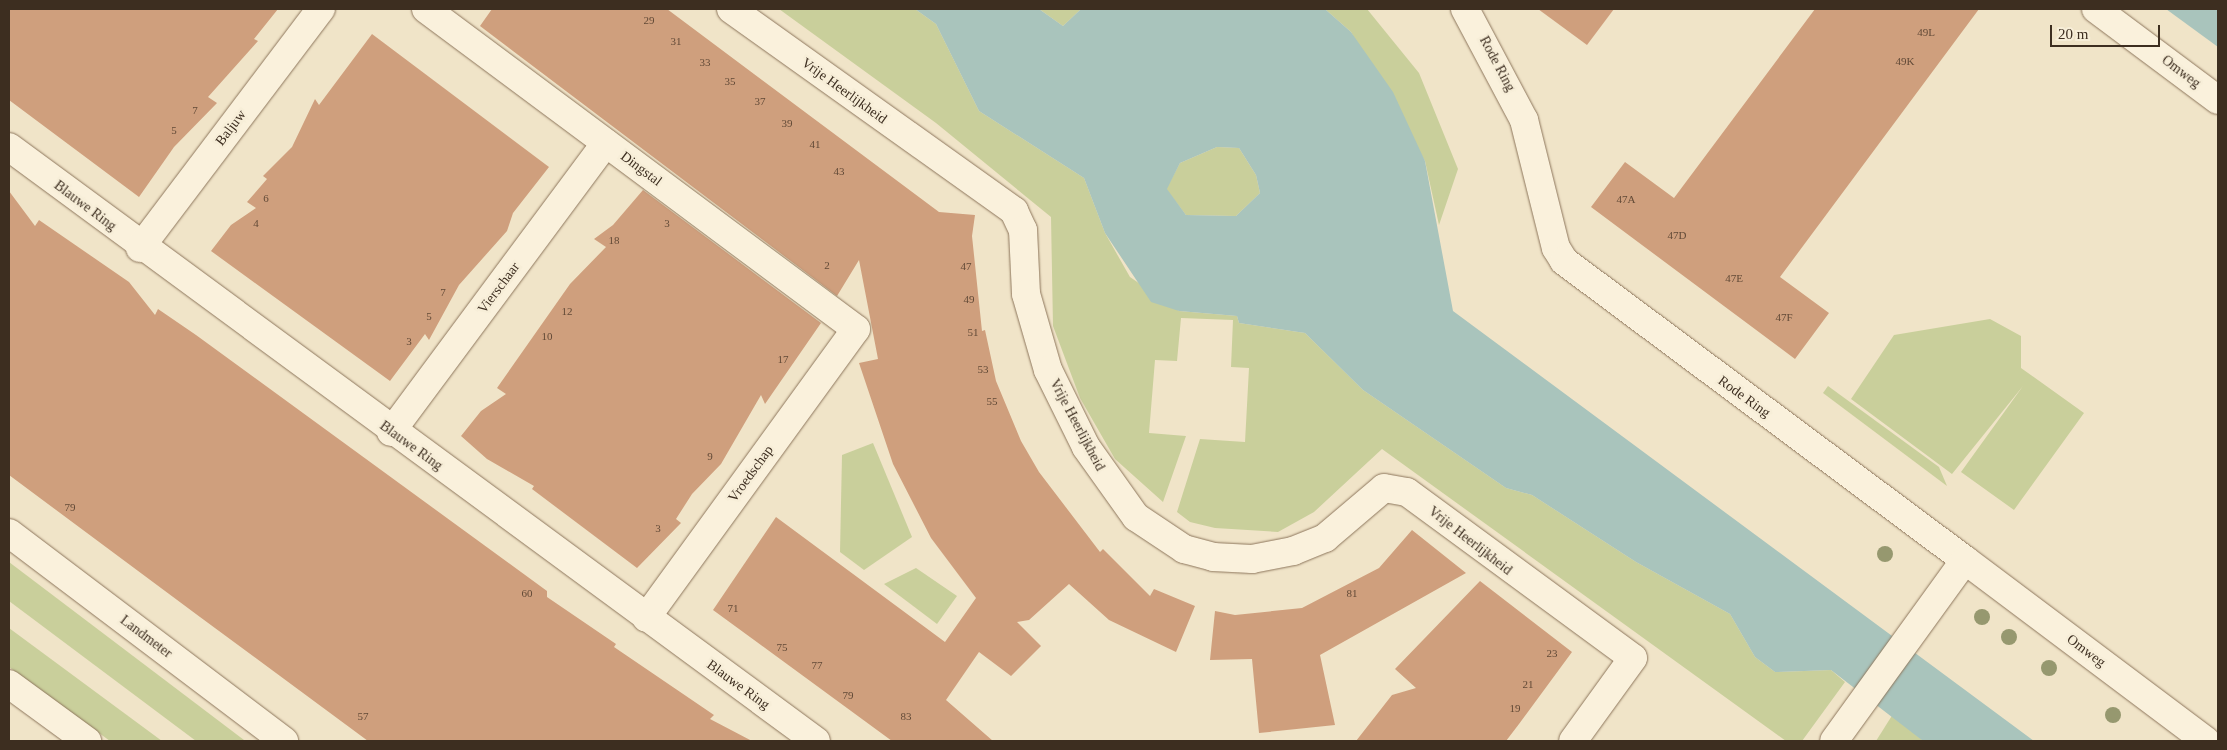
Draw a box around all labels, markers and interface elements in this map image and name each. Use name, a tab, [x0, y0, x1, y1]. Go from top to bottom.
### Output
house number: 29	[644, 13, 654, 27]
scale bar	[2052, 15, 2162, 47]
house number: 49L	[1917, 25, 1935, 39]
text: 20 m	[2058, 26, 2088, 42]
street label: Rode Ring	[1475, 33, 1519, 95]
house number: 31	[670, 34, 681, 48]
street label: Omweg	[2158, 52, 2204, 92]
street label: Vrije Heerlijkheid	[798, 54, 890, 128]
house number: 49K	[1896, 54, 1914, 68]
house number: 33	[700, 55, 710, 69]
house number: 35	[724, 74, 736, 88]
house number: 37	[754, 94, 766, 108]
house number: 7	[192, 103, 198, 117]
street label: Baljuw	[212, 107, 250, 149]
house number: 39	[782, 116, 792, 130]
house number: 5	[171, 123, 177, 137]
house number: 41	[810, 137, 820, 151]
street label: Dingstal	[617, 148, 665, 190]
house number: 43	[834, 164, 844, 178]
street label: Blauwe Ring	[51, 177, 119, 235]
house number: 6	[263, 191, 269, 205]
house number: 47A	[1617, 192, 1635, 206]
house number: 4	[253, 216, 259, 230]
house number: 3	[664, 216, 670, 230]
house number: 47D	[1668, 228, 1686, 242]
house number: 18	[608, 233, 620, 247]
house number: 2	[824, 258, 830, 272]
street label: Vierschaar	[474, 259, 524, 317]
house number: 47	[960, 259, 971, 273]
house number: 47E	[1725, 271, 1743, 285]
house number: 7	[440, 285, 446, 299]
house number: 49	[964, 292, 974, 306]
house number: 12	[562, 304, 572, 318]
house number: 5	[426, 309, 432, 323]
house number: 47F	[1775, 310, 1793, 324]
house number: 51	[968, 325, 978, 339]
house number: 10	[542, 329, 552, 343]
house number: 3	[406, 334, 412, 348]
house number: 17	[778, 352, 788, 366]
house number: 53	[978, 362, 988, 376]
street label: Rode Ring	[1715, 372, 1773, 422]
street label: Vrije Heerlijkheid	[1046, 376, 1108, 474]
house number: 55	[986, 394, 998, 408]
street label: Blauwe Ring	[376, 418, 446, 474]
street label: Vroedschap	[725, 442, 777, 506]
house number: 9	[707, 449, 713, 463]
house number: 79	[64, 500, 76, 514]
street label: Vrije Heerlijkheid	[1425, 503, 1515, 579]
house number: 3	[655, 521, 661, 535]
house number: 60	[522, 586, 532, 600]
house number: 81	[1346, 586, 1358, 600]
house number: 71	[728, 601, 738, 615]
street label: Landmeter	[117, 612, 175, 662]
street label: Omweg	[2063, 631, 2109, 671]
house number: 75	[776, 640, 788, 654]
house number: 23	[1546, 646, 1558, 660]
street label: Blauwe Ring	[703, 657, 773, 713]
house number: 77	[812, 658, 822, 672]
house number: 21	[1522, 677, 1534, 691]
house number: 79	[842, 688, 854, 702]
house number: 19	[1510, 701, 1520, 715]
house number: 57	[358, 709, 368, 723]
house number: 83	[900, 709, 911, 723]

